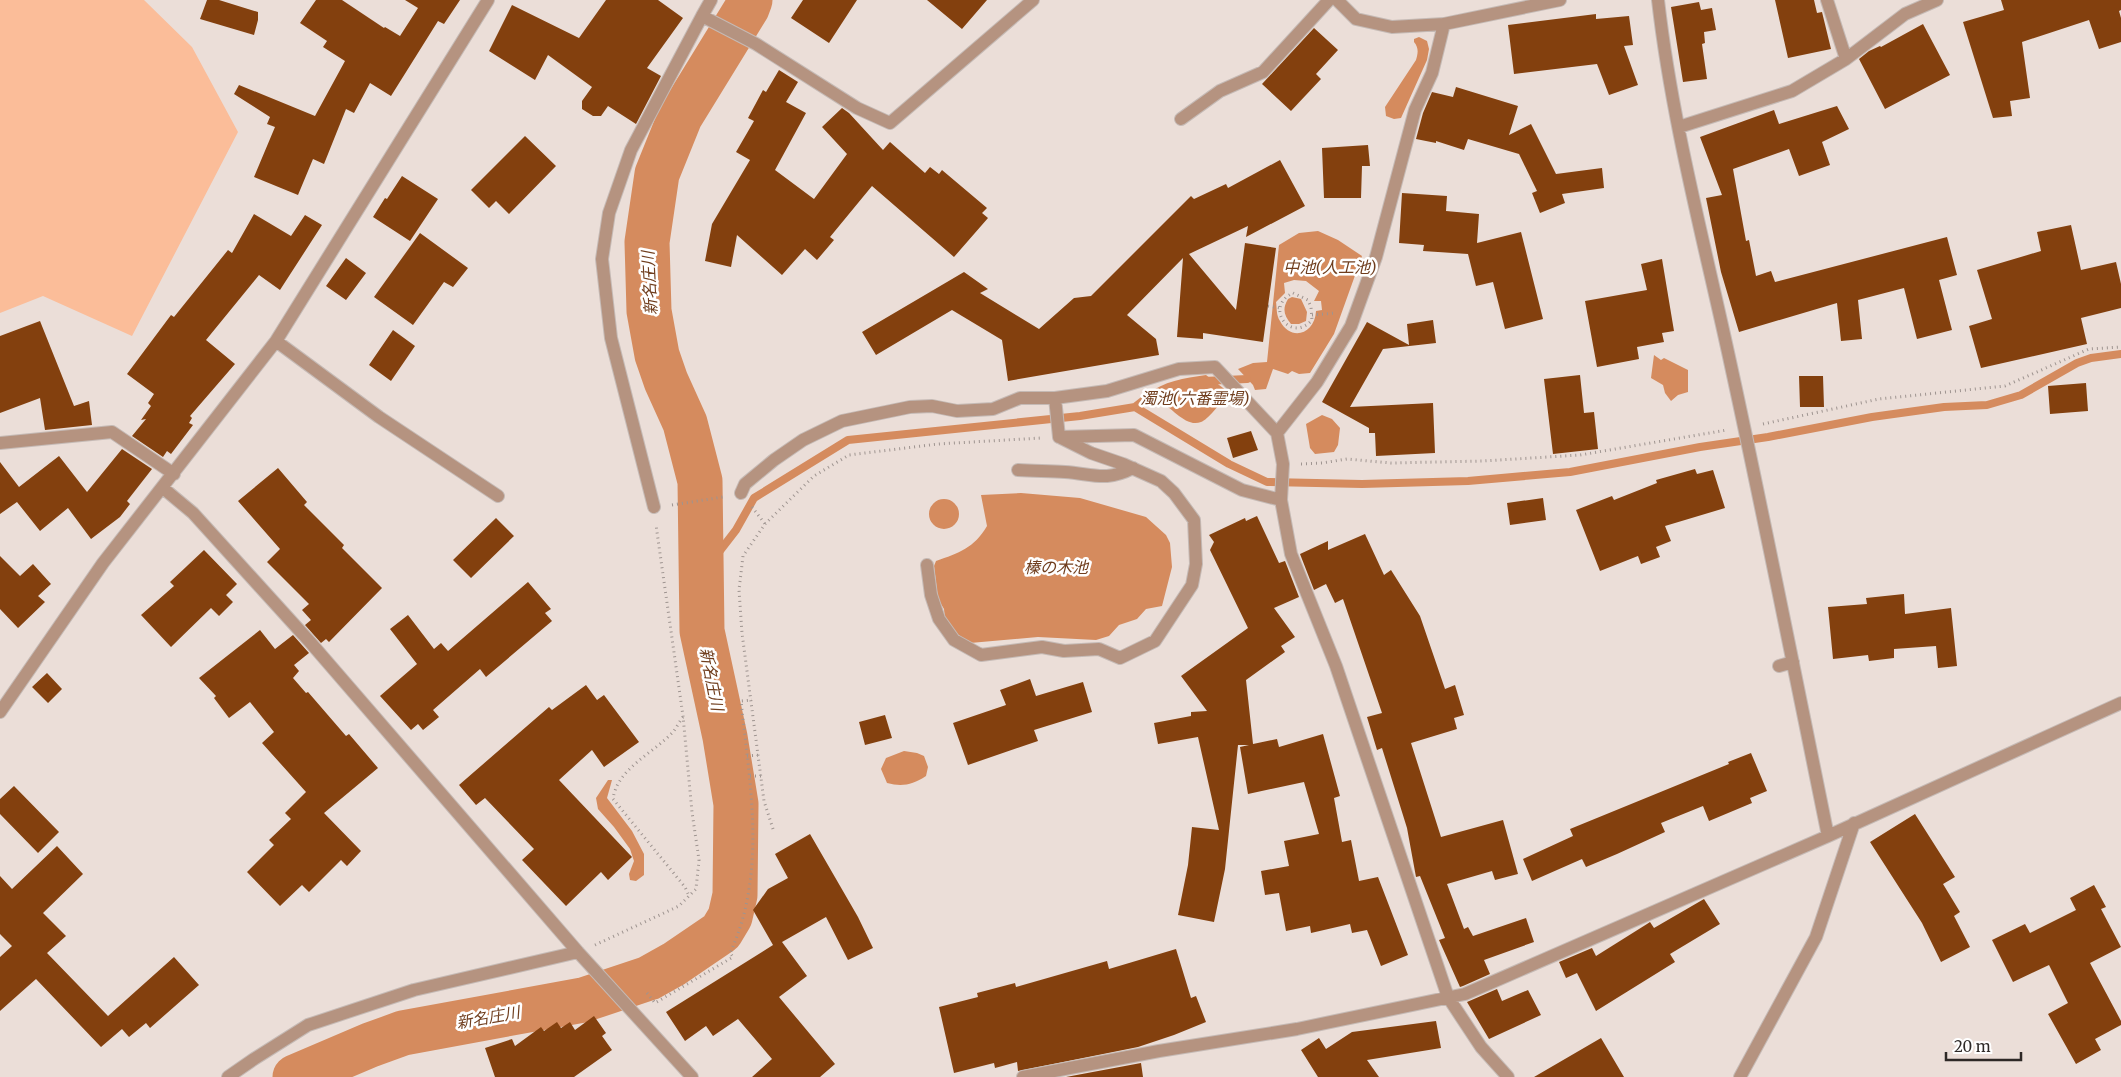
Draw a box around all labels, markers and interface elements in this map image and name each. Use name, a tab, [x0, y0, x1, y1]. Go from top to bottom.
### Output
water label: 新名庄川	[637, 249, 661, 315]
water label: 中池(人工池)	[1283, 257, 1377, 277]
water label: 濁池(六番霊場)	[1140, 388, 1250, 408]
water label: 榛の木池	[1024, 557, 1090, 577]
water label: 新名庄川	[696, 646, 728, 714]
water label: 新名庄川	[455, 1001, 523, 1032]
scale bar	[1946, 1030, 2021, 1062]
text: 20 m	[1954, 1037, 1991, 1056]

